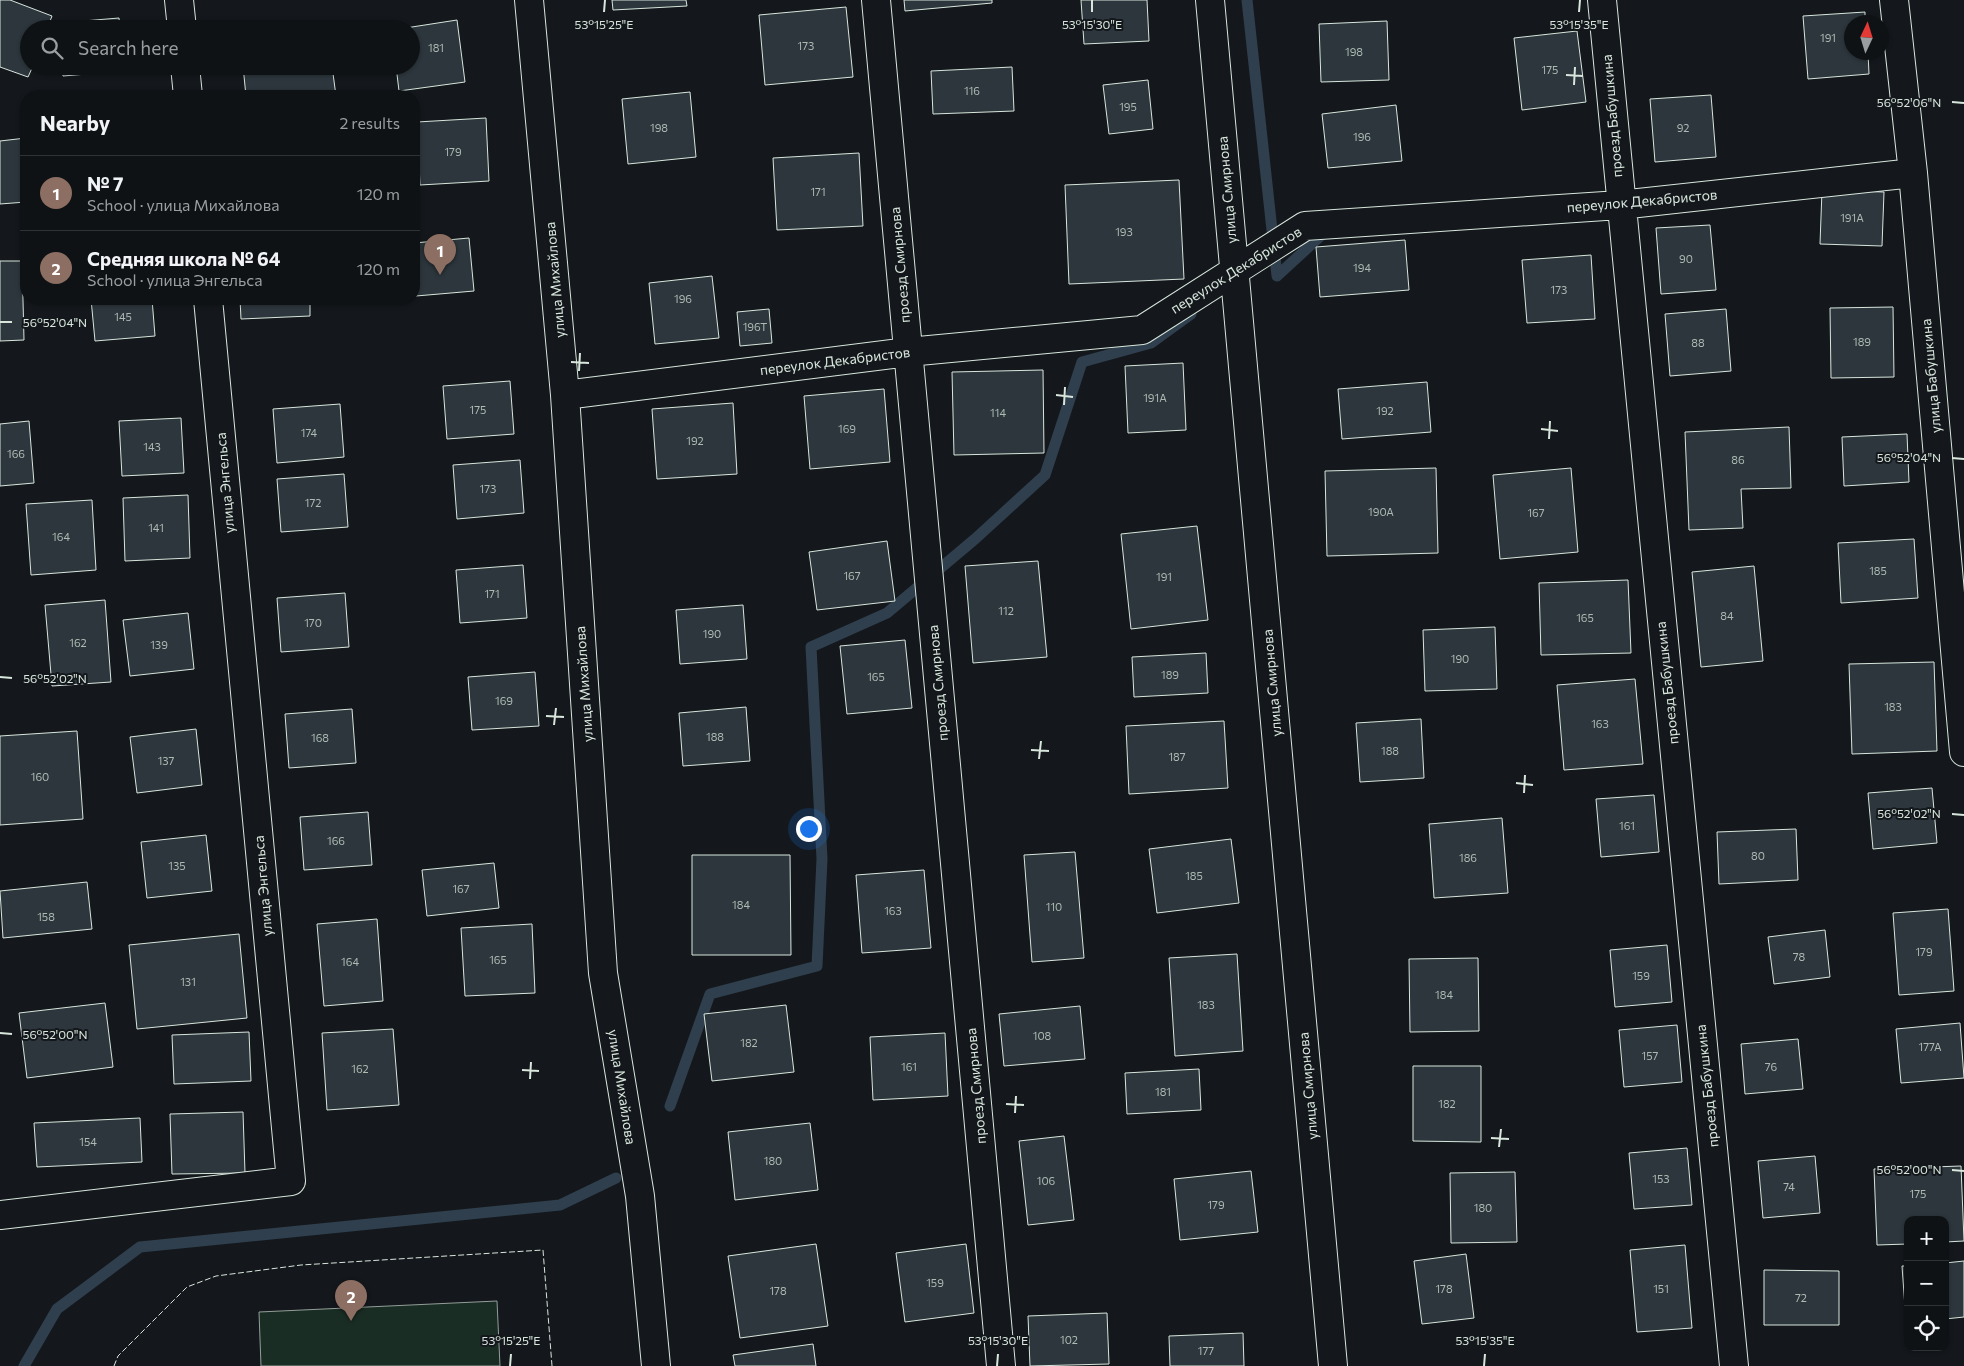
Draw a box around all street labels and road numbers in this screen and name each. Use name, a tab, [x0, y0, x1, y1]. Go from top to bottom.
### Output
street label: проезд Бабушкина	[1598, 54, 1625, 178]
street label: улица Смирнова	[1213, 136, 1240, 244]
street label: переулок Декабристов	[1566, 185, 1718, 216]
street label: проезд Смирнова	[886, 206, 913, 324]
street label: улица Михайлова	[541, 221, 568, 339]
street label: переулок Декабристов	[1167, 222, 1304, 317]
street label: улица Бабушкина	[1917, 318, 1944, 434]
street label: переулок Декабристов	[759, 343, 911, 378]
street label: улица Энгельса	[212, 432, 237, 534]
street label: проезд Бабушкина	[1652, 621, 1681, 745]
street label: проезд Смирнова	[924, 624, 951, 742]
street label: улица Михайлова	[571, 625, 596, 743]
street label: улица Смирнова	[1258, 629, 1285, 737]
street label: улица Энгельса	[250, 835, 275, 937]
street label: проезд Бабушкина	[1692, 1024, 1721, 1148]
street label: проезд Смирнова	[962, 1027, 989, 1145]
street label: улица Михайлова	[605, 1028, 640, 1146]
street label: улица Смирнова	[1294, 1032, 1321, 1140]

